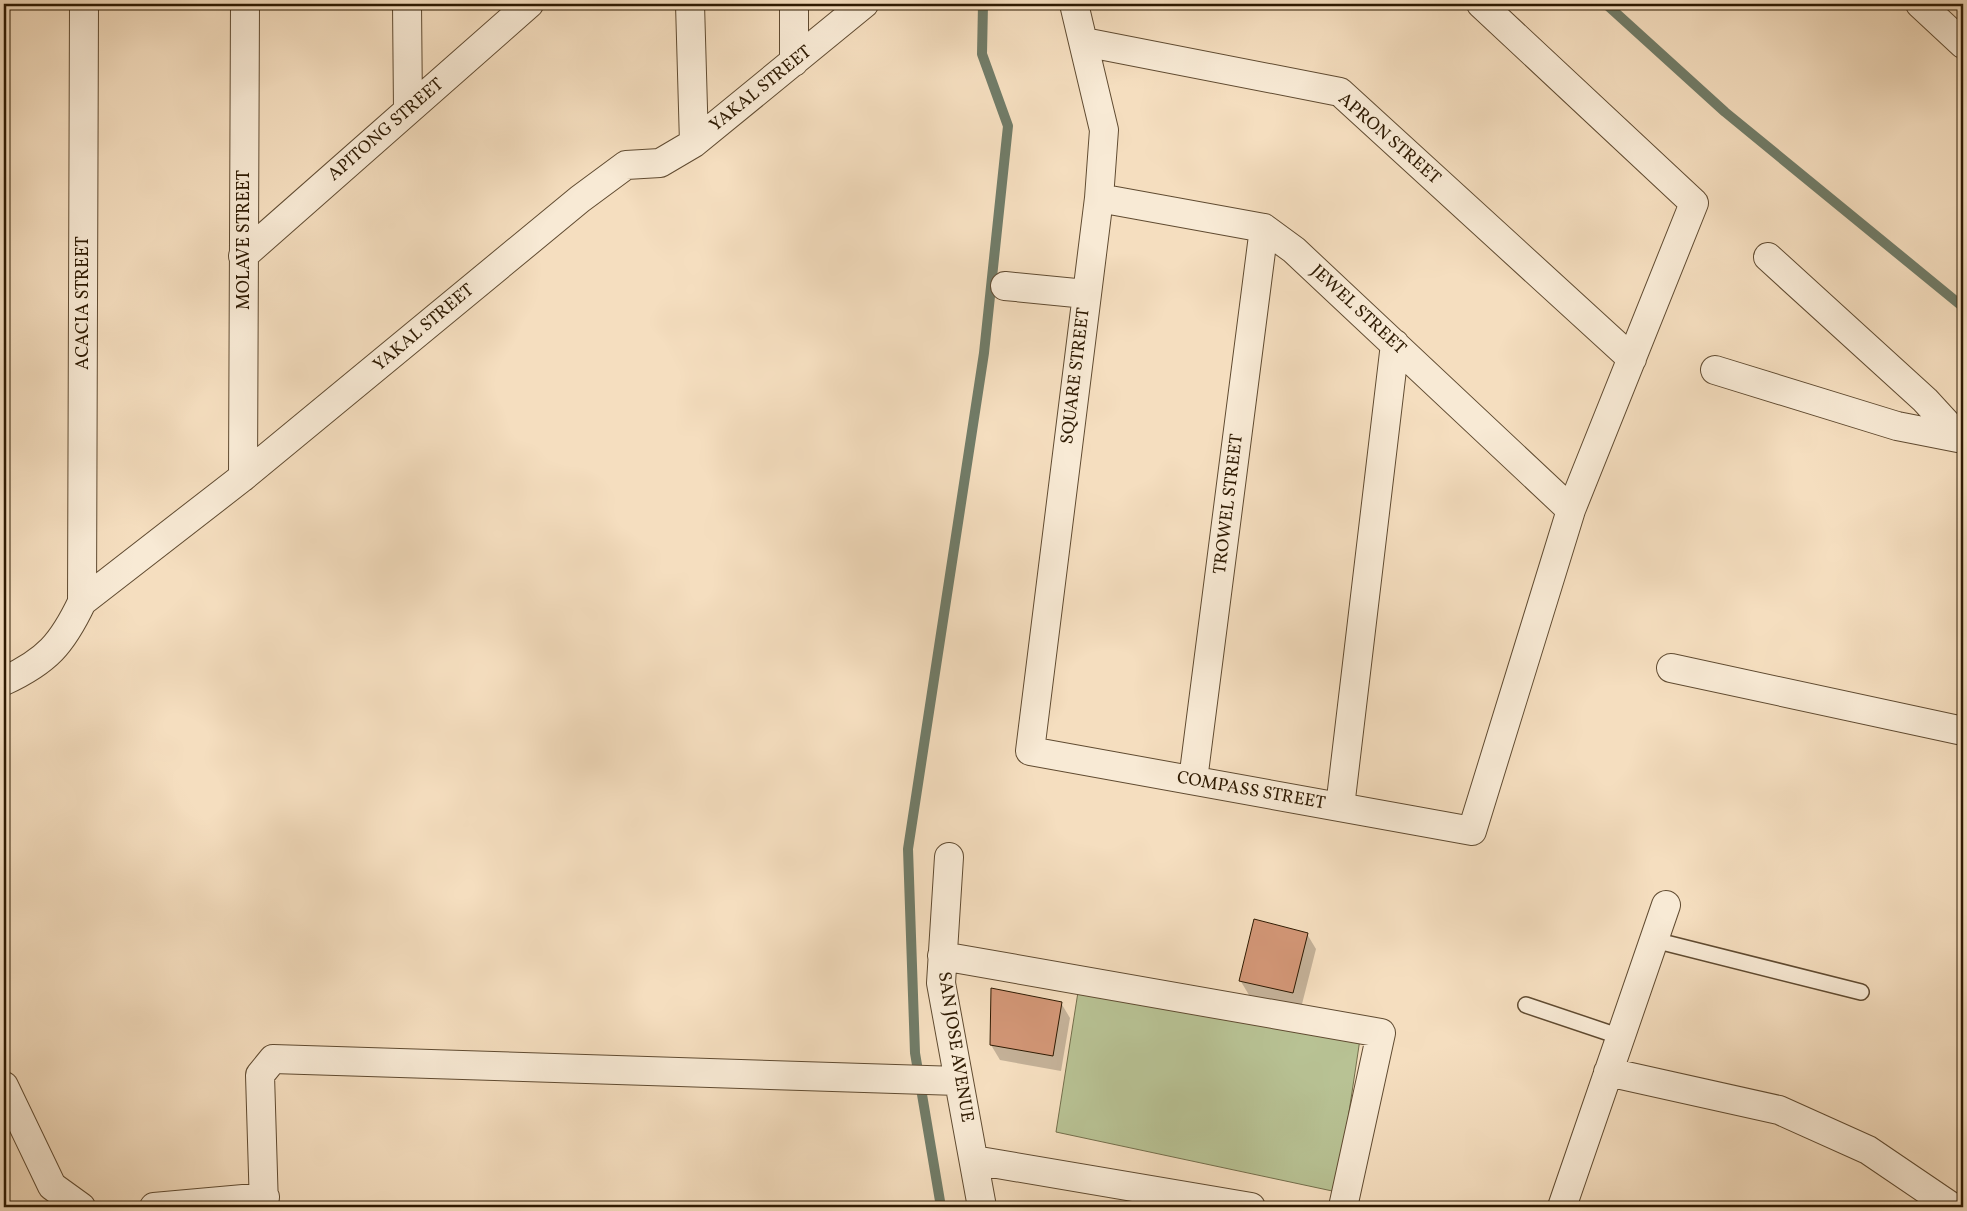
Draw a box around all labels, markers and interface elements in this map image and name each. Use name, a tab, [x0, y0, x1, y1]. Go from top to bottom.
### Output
street label: YAKAL STREET	[705, 40, 818, 138]
street label: APITONG STREET	[323, 72, 450, 187]
street label: APRON STREET	[1332, 87, 1446, 191]
street label: MOLAVE STREET	[232, 169, 257, 310]
street label: ACACIA STREET	[71, 236, 96, 370]
street label: JEWEL STREET	[1305, 259, 1412, 361]
street label: YAKAL STREET	[368, 278, 480, 378]
street label: SQUARE STREET	[1055, 306, 1097, 446]
street label: TROWEL STREET	[1208, 432, 1250, 576]
street label: COMPASS STREET	[1175, 766, 1328, 816]
street label: SAN JOSE AVENUE	[931, 970, 979, 1124]

